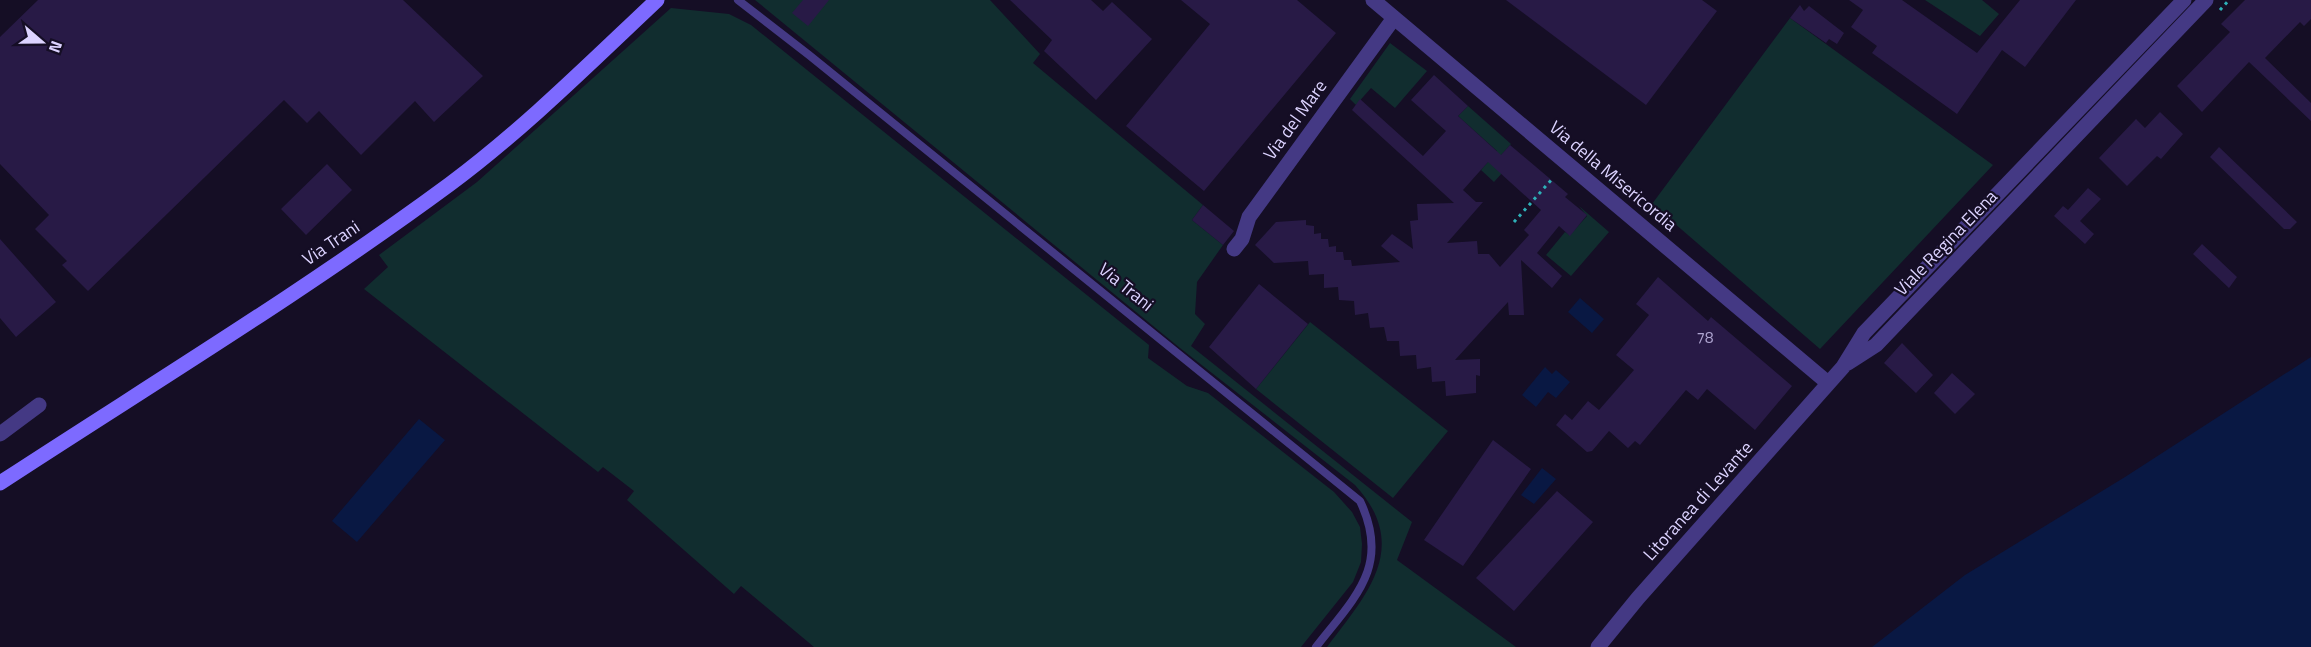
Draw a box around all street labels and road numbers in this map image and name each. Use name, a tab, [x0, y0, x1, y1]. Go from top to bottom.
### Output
street label: Via del Mare	[1256, 74, 1333, 165]
street label: Via della Misericordia	[1543, 114, 1683, 237]
street label: Viale Regina Elena	[1888, 183, 2003, 302]
street label: Via Trani	[297, 213, 365, 272]
street label: Via Trani	[1093, 256, 1160, 317]
street label: Litoranea di Levante	[1636, 435, 1759, 566]

